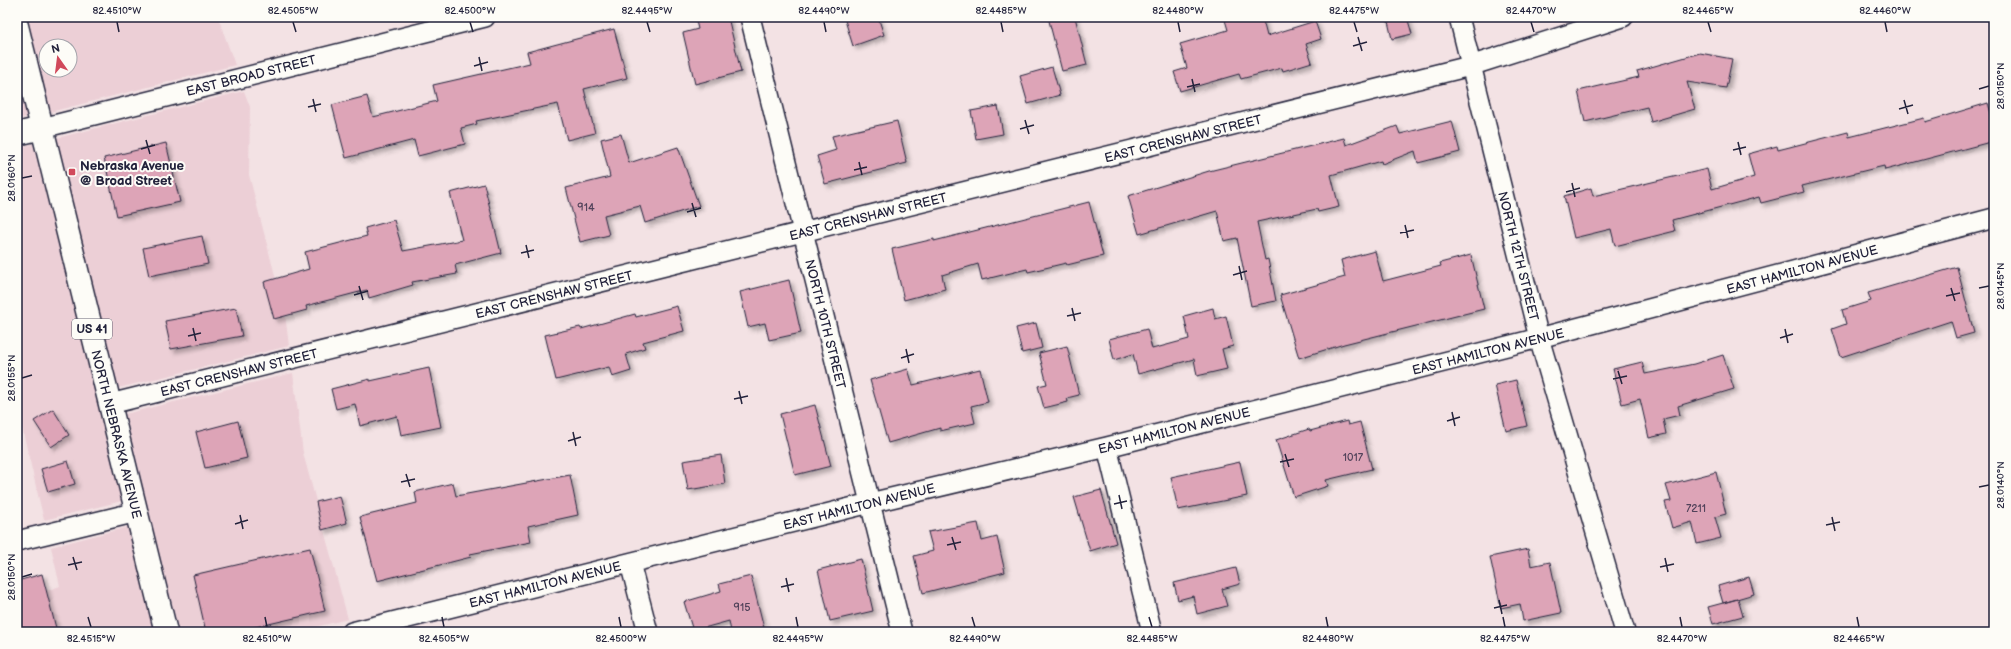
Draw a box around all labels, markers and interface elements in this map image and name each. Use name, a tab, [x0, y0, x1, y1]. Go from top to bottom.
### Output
text: 82.4510°W	[93, 5, 141, 17]
text: 82.4505°W	[268, 5, 318, 17]
text: 82.4500°W	[445, 5, 496, 17]
text: 82.4495°W	[622, 5, 672, 17]
text: 82.4490°W	[798, 5, 850, 17]
text: 82.4485°W	[975, 5, 1027, 17]
text: 82.4480°W	[1152, 5, 1204, 17]
text: 82.4475°W	[1329, 5, 1379, 17]
text: 82.4470°W	[1506, 5, 1556, 17]
text: 82.4465°W	[1682, 5, 1734, 17]
text: 82.4460°W	[1859, 5, 1911, 17]
north arrow	[38, 38, 78, 78]
text: N	[50, 41, 61, 56]
street label: EAST BROAD STREET	[185, 52, 318, 100]
text: 28.0150°N	[1995, 62, 2007, 110]
street label: EAST CRENSHAW STREET	[1103, 112, 1264, 166]
text: 28.0160°N	[6, 154, 18, 202]
place label: Nebraska Avenue @ Broad Street	[80, 158, 185, 189]
marker: Nebraska Avenue @ Broad Street	[67, 167, 77, 177]
street label: EAST CRENSHAW STREET	[788, 190, 949, 244]
street label: NORTH 12TH STREET	[1494, 190, 1542, 323]
house number: 914	[577, 201, 595, 214]
street label: EAST HAMILTON AVENUE	[1725, 242, 1880, 298]
street label: NORTH 10TH STREET	[801, 258, 849, 391]
text: 28.0145°N	[1995, 262, 2007, 310]
street label: EAST CRENSHAW STREET	[474, 268, 635, 322]
road number: US 41	[72, 319, 112, 339]
street label: EAST HAMILTON AVENUE	[1411, 325, 1566, 379]
street label: EAST CRENSHAW STREET	[159, 346, 320, 400]
street label: NORTH NEBRASKA AVENUE	[87, 348, 145, 521]
text: 28.0155°N	[6, 355, 18, 401]
street label: EAST HAMILTON AVENUE	[1097, 404, 1252, 458]
house number: 1017	[1343, 451, 1364, 464]
text: 28.0140°N	[1995, 461, 2007, 509]
street label: EAST HAMILTON AVENUE	[782, 480, 937, 534]
house number: 7211	[1686, 502, 1706, 515]
text: 28.0150°N	[6, 553, 18, 601]
street label: EAST HAMILTON AVENUE	[468, 558, 623, 612]
house number: 915	[734, 601, 750, 614]
text: 82.4515°W	[67, 633, 115, 645]
text: 82.4510°W	[243, 633, 291, 645]
text: 82.4505°W	[419, 633, 469, 645]
text: 82.4500°W	[596, 633, 647, 645]
text: 82.4495°W	[773, 633, 823, 645]
text: 82.4490°W	[949, 633, 1001, 645]
text: 82.4485°W	[1126, 633, 1178, 645]
text: 82.4480°W	[1302, 633, 1354, 645]
text: 82.4475°W	[1480, 633, 1530, 645]
text: 82.4470°W	[1657, 633, 1707, 645]
text: 82.4465°W	[1833, 633, 1885, 645]

